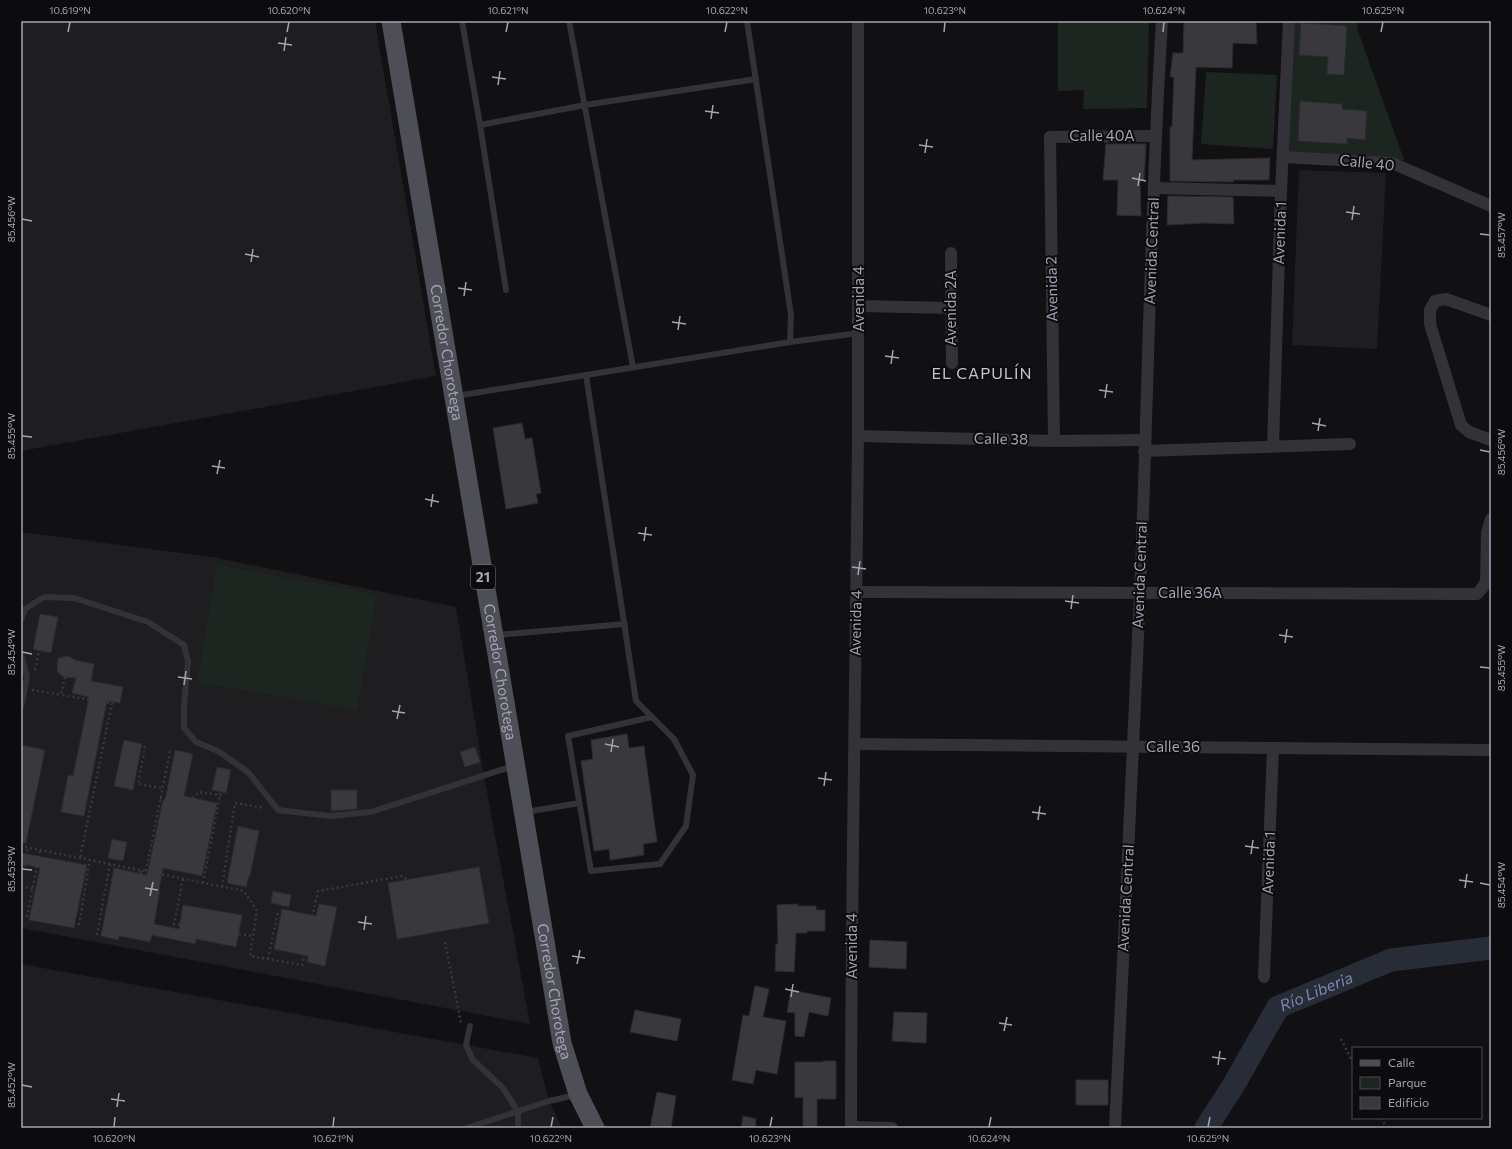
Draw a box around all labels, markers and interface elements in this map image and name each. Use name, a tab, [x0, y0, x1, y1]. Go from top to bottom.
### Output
text: 10.619°N	[49, 4, 91, 16]
text: 10.620°N	[267, 4, 311, 16]
text: 10.621°N	[487, 4, 529, 16]
text: 10.622°N	[706, 4, 748, 16]
text: 10.623°N	[924, 4, 966, 16]
text: 10.624°N	[1143, 4, 1185, 16]
text: 10.625°N	[1362, 4, 1404, 16]
street label: Calle 40A	[1069, 126, 1135, 144]
street label: Calle 40	[1339, 150, 1396, 174]
text: 85.456°W	[5, 196, 17, 242]
street label: Avenida Central	[1140, 197, 1162, 305]
street label: Avenida 1	[1269, 201, 1289, 265]
text: 85.457°W	[1495, 212, 1507, 258]
street label: Avenida 2	[1041, 256, 1061, 322]
street label: Avenida 4	[849, 266, 867, 332]
street label: Avenida 2A	[941, 270, 959, 346]
street label: Corredor Chorotega	[427, 283, 468, 422]
district label: EL CAPULÍN	[931, 363, 1033, 382]
text: 85.455°W	[5, 413, 17, 459]
street label: Calle 38	[974, 429, 1028, 447]
text: 85.456°W	[1495, 429, 1507, 475]
street label: Avenida Central	[1128, 521, 1150, 629]
road number: 21	[471, 565, 495, 589]
street label: Calle 36A	[1158, 583, 1222, 601]
street label: Avenida 4	[845, 590, 865, 656]
street label: Corredor Chorotega	[481, 602, 521, 741]
text: 85.454°W	[5, 629, 17, 675]
text: 85.455°W	[1495, 645, 1507, 691]
street label: Calle 36	[1146, 737, 1200, 755]
street label: Avenida 1	[1258, 831, 1278, 895]
street label: Avenida Central	[1113, 844, 1137, 952]
text: 85.453°W	[5, 846, 17, 892]
text: 85.454°W	[1495, 862, 1507, 908]
street label: Avenida 4	[842, 913, 860, 979]
street label: Corredor Chorotega	[534, 922, 577, 1061]
water label: Río Liberia	[1276, 967, 1355, 1014]
legend	[1352, 1047, 1482, 1119]
text: Calle	[1388, 1055, 1415, 1069]
text: 85.452°W	[5, 1062, 17, 1108]
text: Parque	[1388, 1075, 1426, 1089]
text: Edificio	[1388, 1095, 1429, 1109]
text: 10.620°N	[92, 1132, 136, 1144]
text: 10.621°N	[312, 1132, 354, 1144]
text: 10.622°N	[530, 1132, 572, 1144]
text: 10.623°N	[749, 1132, 791, 1144]
text: 10.624°N	[968, 1132, 1010, 1144]
text: 10.625°N	[1187, 1132, 1229, 1144]

